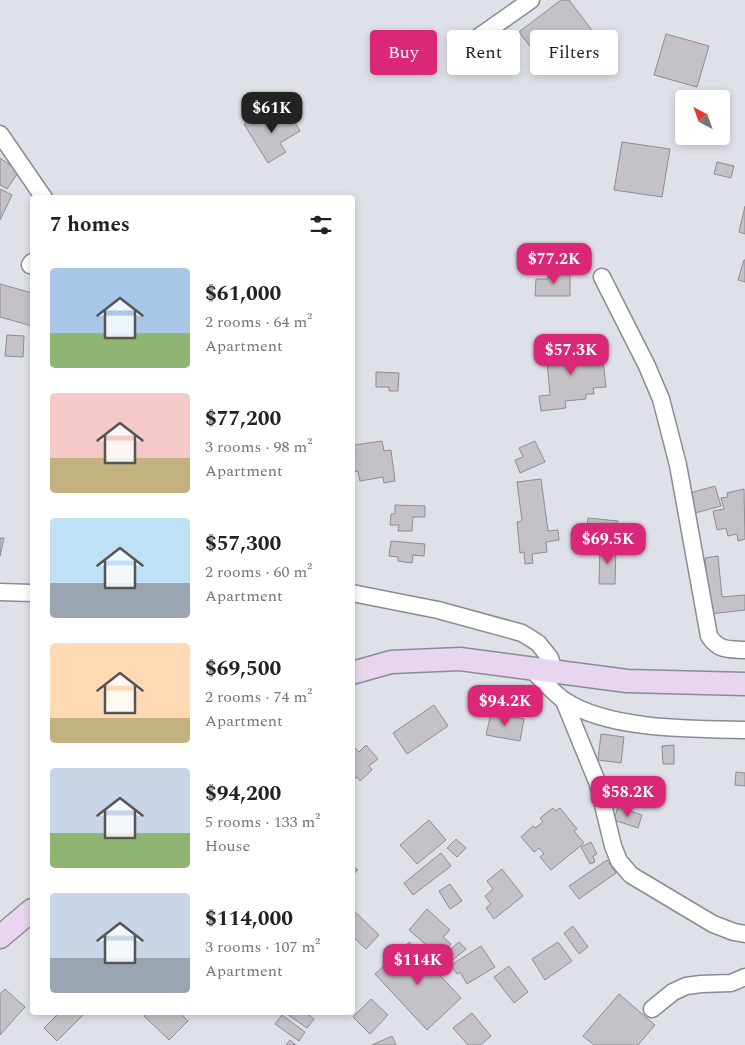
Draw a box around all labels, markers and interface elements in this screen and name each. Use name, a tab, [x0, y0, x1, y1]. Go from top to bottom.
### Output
chip: Buy	[370, 30, 437, 75]
chip: Rent	[447, 30, 520, 75]
chip: Filters	[530, 30, 618, 75]
north arrow	[675, 90, 730, 145]
map controls	[675, 90, 730, 145]
pin: $61K	[242, 92, 302, 134]
text: $61K	[252, 96, 292, 120]
text: 7 homes	[50, 209, 130, 241]
icon: filters	[307, 211, 335, 239]
pin: $77.2K	[513, 242, 595, 285]
text: $77.2K	[528, 247, 580, 271]
text: $61,000	[205, 278, 281, 310]
icon: home	[90, 288, 150, 348]
text: 2 rooms · 64 m²	[205, 310, 312, 334]
text: Apartment	[205, 334, 283, 358]
pin: $57.3K	[530, 334, 612, 376]
text: $57.3K	[545, 338, 597, 362]
text: $77,200	[205, 403, 281, 435]
icon: home	[90, 413, 150, 473]
text: 3 rooms · 98 m²	[205, 435, 312, 459]
text: Apartment	[205, 459, 283, 483]
pin: $69.5K	[567, 522, 649, 565]
text: $69.5K	[582, 527, 634, 551]
text: $57,300	[205, 528, 281, 560]
icon: home	[90, 538, 150, 598]
text: 2 rooms · 60 m²	[205, 560, 312, 584]
text: Apartment	[205, 584, 283, 608]
text: $69,500	[205, 653, 281, 685]
icon: home	[90, 663, 150, 723]
pin: $94.2K	[464, 684, 546, 727]
text: 2 rooms · 74 m²	[205, 685, 312, 709]
text: $94.2K	[479, 689, 531, 713]
text: Apartment	[205, 709, 283, 733]
pin: $58.2K	[587, 776, 669, 818]
text: $94,200	[205, 778, 281, 810]
text: $58.2K	[602, 780, 654, 804]
icon: home	[90, 788, 150, 848]
text: 5 rooms · 133 m²	[205, 810, 320, 834]
text: House	[205, 834, 250, 858]
text: $114,000	[205, 903, 293, 935]
icon: home	[90, 913, 150, 973]
text: 3 rooms · 107 m²	[205, 935, 320, 959]
pin: $114K	[383, 944, 453, 986]
text: $114K	[394, 948, 442, 972]
text: Apartment	[205, 959, 283, 983]

